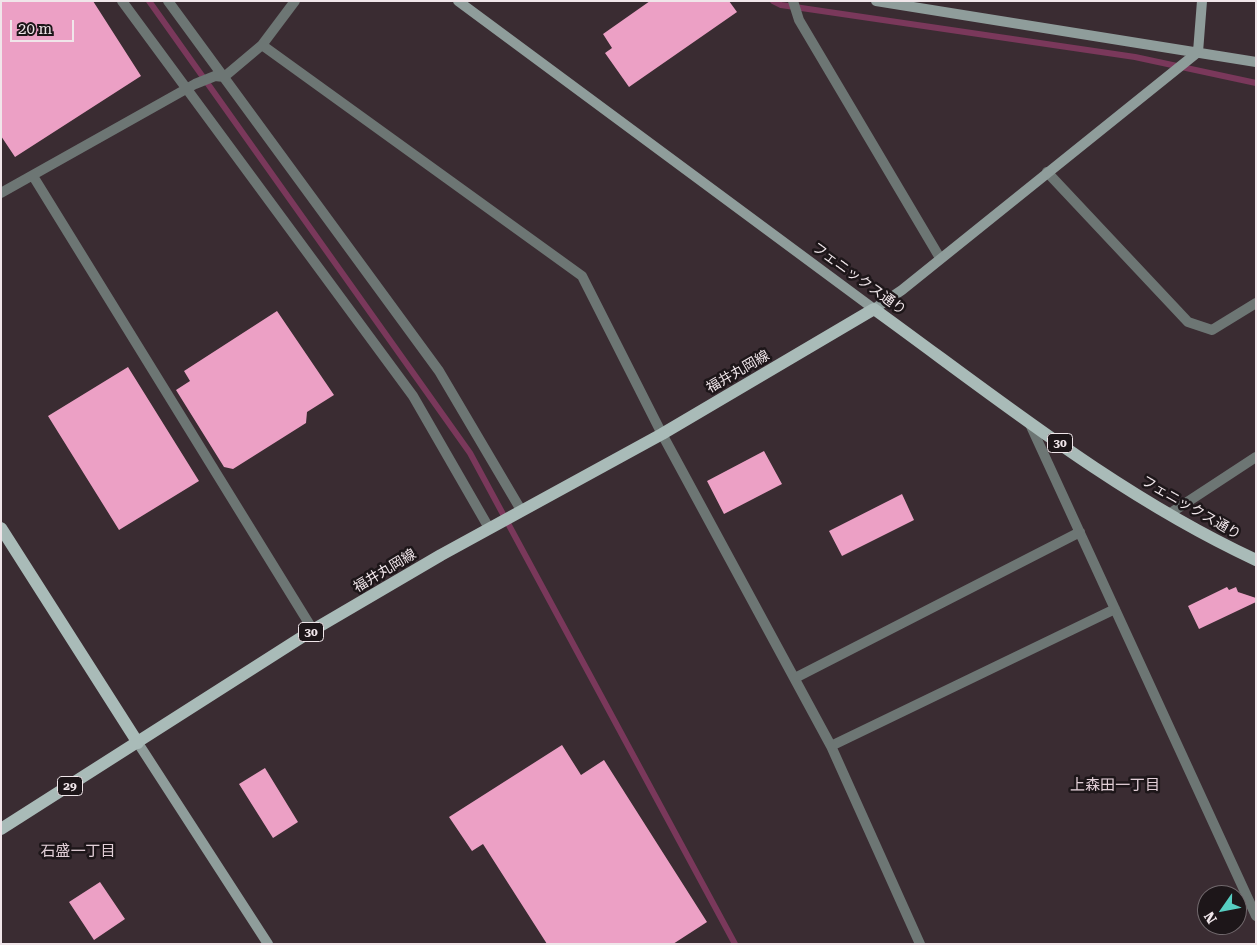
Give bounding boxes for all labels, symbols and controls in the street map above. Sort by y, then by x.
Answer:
scale bar [12,10,76,42]
text: 20 m [18,20,52,38]
street label: フェニックス通り [809,239,909,319]
street label: 福井丸岡線 [703,347,773,397]
road number: 30 [1048,433,1072,452]
street label: フェニックス通り [1138,473,1244,543]
street label: 福井丸岡線 [351,546,419,596]
road number: 30 [298,622,324,642]
road number: 29 [58,776,82,796]
district label: 上森田一丁目 [1070,777,1160,795]
district label: 石盛一丁目 [41,843,115,861]
north arrow [1197,885,1247,935]
text: N [1201,909,1220,927]

